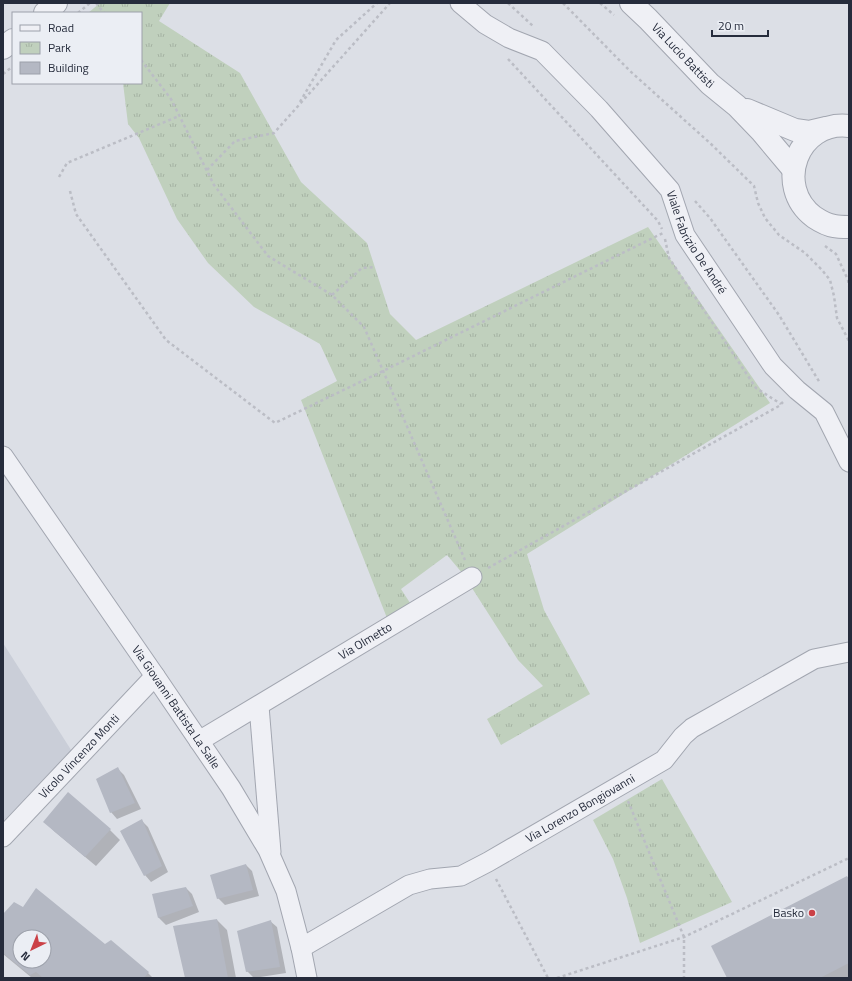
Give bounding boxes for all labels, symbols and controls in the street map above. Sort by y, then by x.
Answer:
legend [12,12,142,84]
scale bar [712,12,768,38]
text: 20 m [718,16,744,35]
text: Road [48,18,74,37]
street label: Via Lucio Battisti [647,18,719,93]
text: Park [48,38,71,57]
text: Building [48,58,89,77]
street label: Viale Fabrizio De André [662,188,732,298]
street label: Via Olmetto [335,617,396,664]
street label: Via Giovanni Battista La Salle [127,641,225,773]
street label: Vicolo Vincenzo Monti [34,709,124,803]
street label: Via Lorenzo Bongiovanni [522,769,638,847]
place label: Basko [773,903,804,922]
marker: Basko [807,908,817,918]
north arrow [12,929,52,969]
text: N [17,948,33,965]

